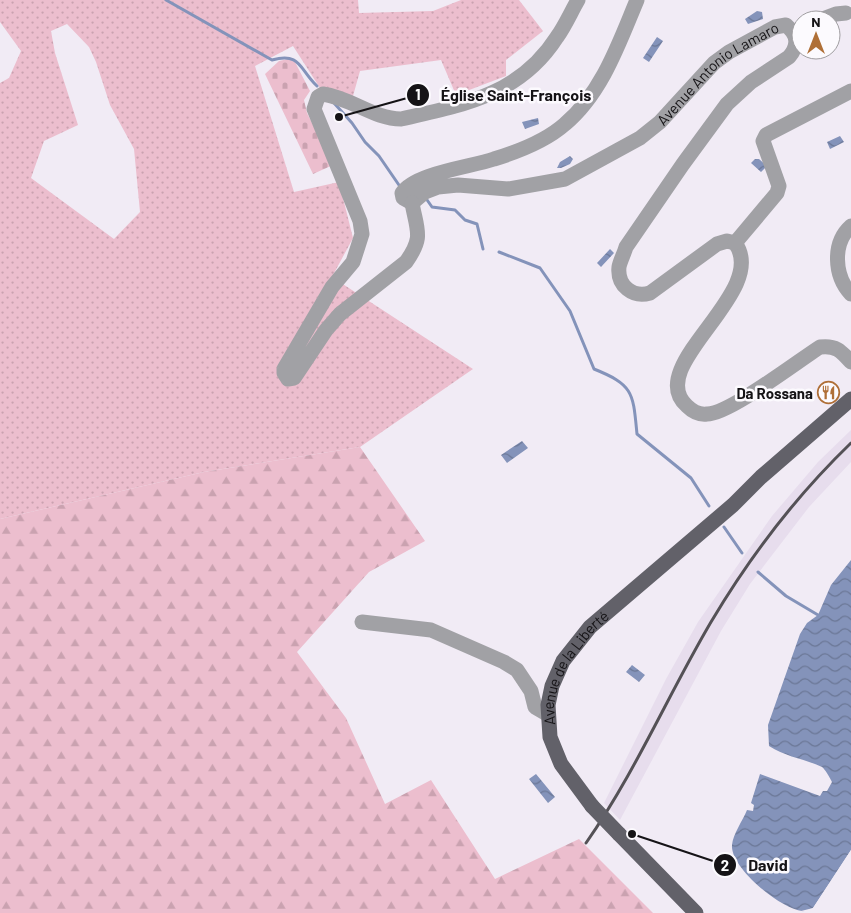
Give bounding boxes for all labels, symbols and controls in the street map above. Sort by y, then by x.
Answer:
north arrow [791,10,841,60]
text: N [811,13,821,30]
street label: Avenue Antonio Lamaro [653,18,782,129]
callout: Église Saint-François [405,80,601,111]
text: 1 [415,85,421,103]
text: Église Saint-François [441,85,591,104]
restaurant icon: Da Rossana [817,381,841,405]
place label: Da Rossana [736,384,813,402]
street label: Avenue de la Liberté [539,606,612,726]
callout: David [713,850,798,881]
text: David [748,855,788,874]
text: 2 [721,856,729,874]

